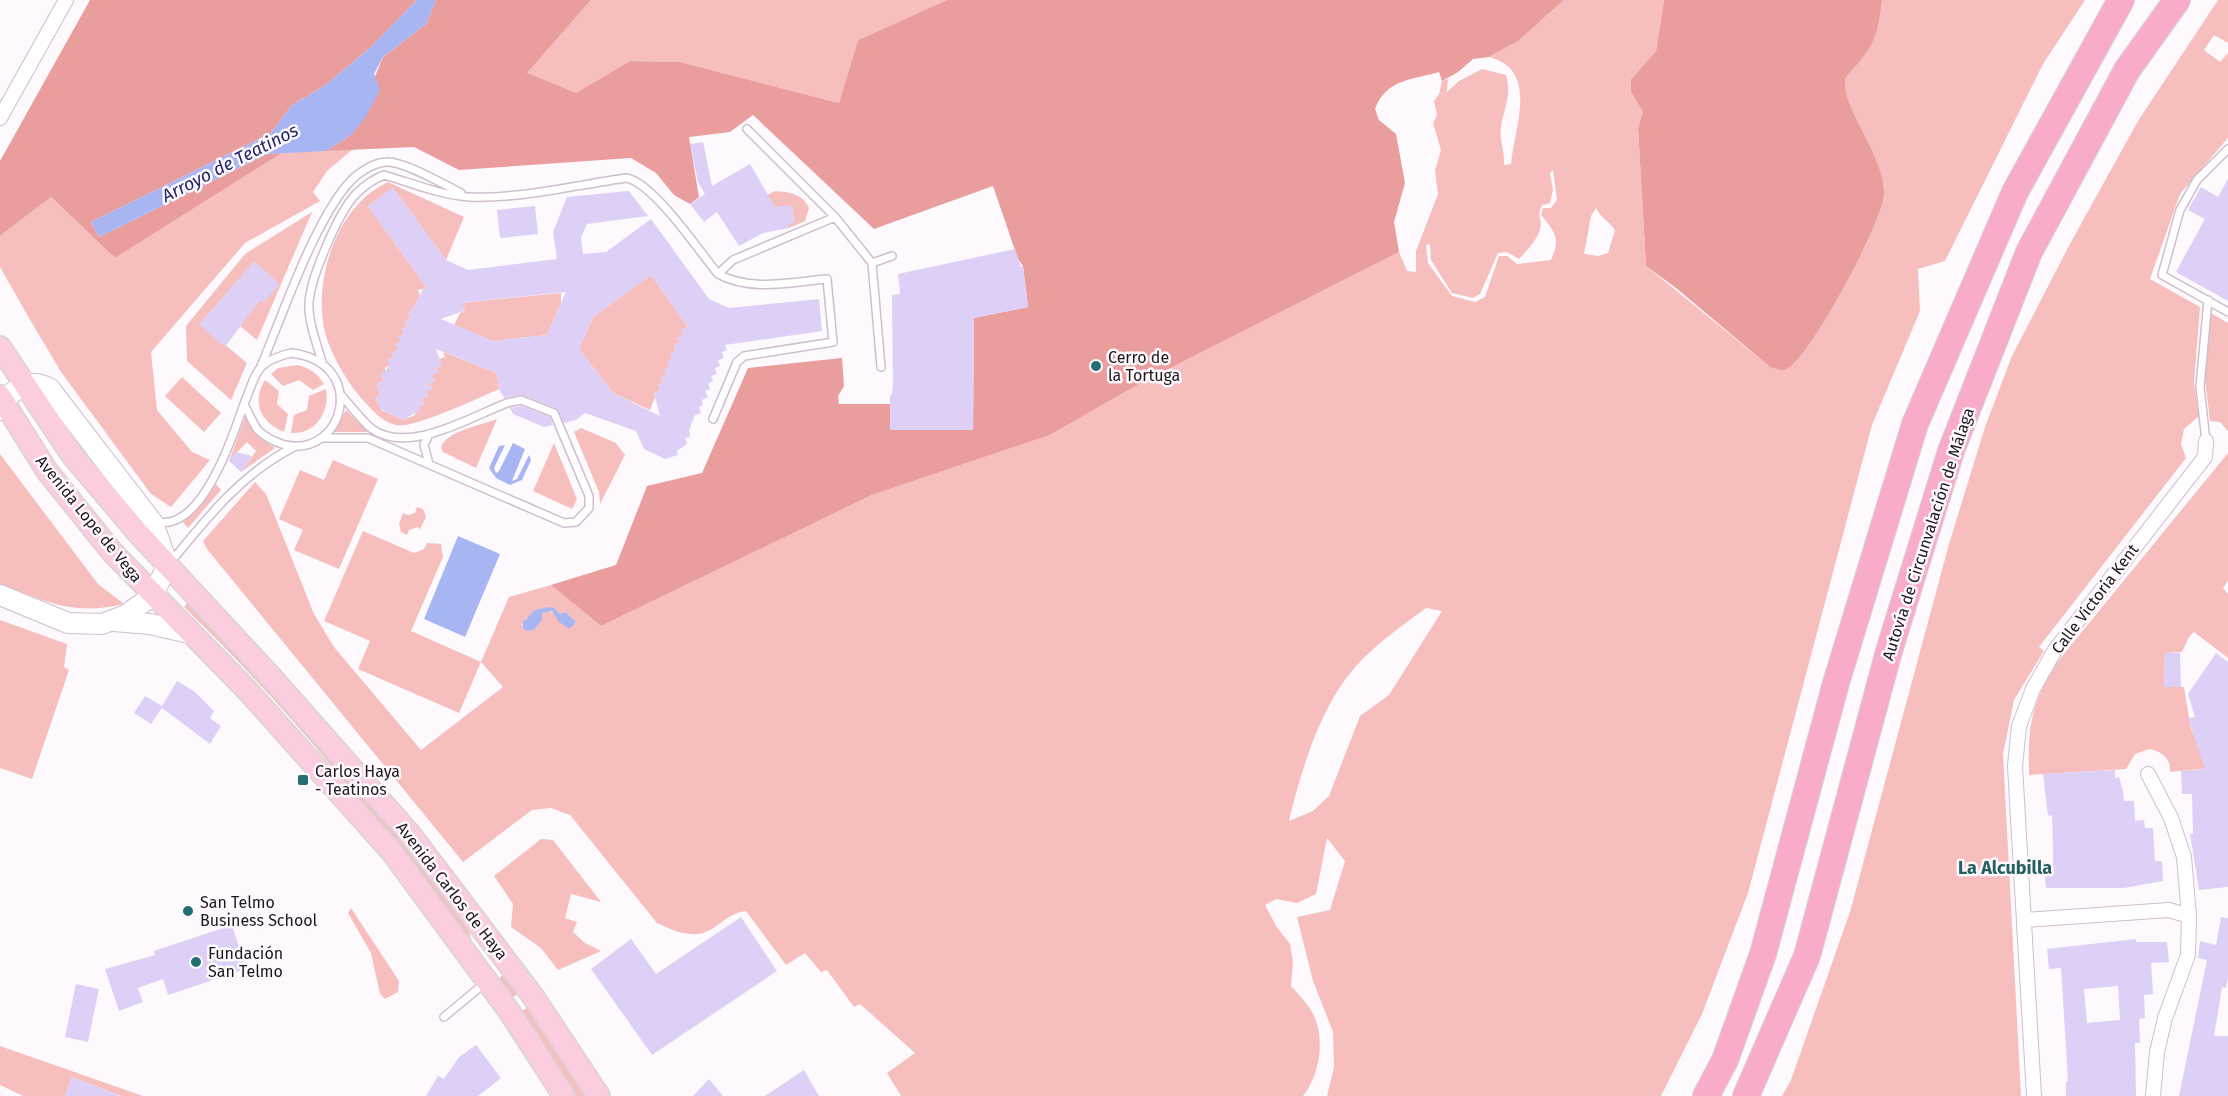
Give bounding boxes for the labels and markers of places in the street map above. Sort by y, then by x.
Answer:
place label: Cerro de la Tortuga [1108,348,1180,385]
marker: Cerro de la Tortuga [1089,359,1103,373]
place label: Carlos Haya - Teatinos [315,762,400,799]
marker: Carlos Haya - Teatinos [296,773,310,787]
place label: San Telmo Business School [200,893,318,930]
marker: San Telmo Business School [181,904,195,918]
place label: Fundación San Telmo [208,944,283,981]
marker: Fundación San Telmo [189,955,203,969]

